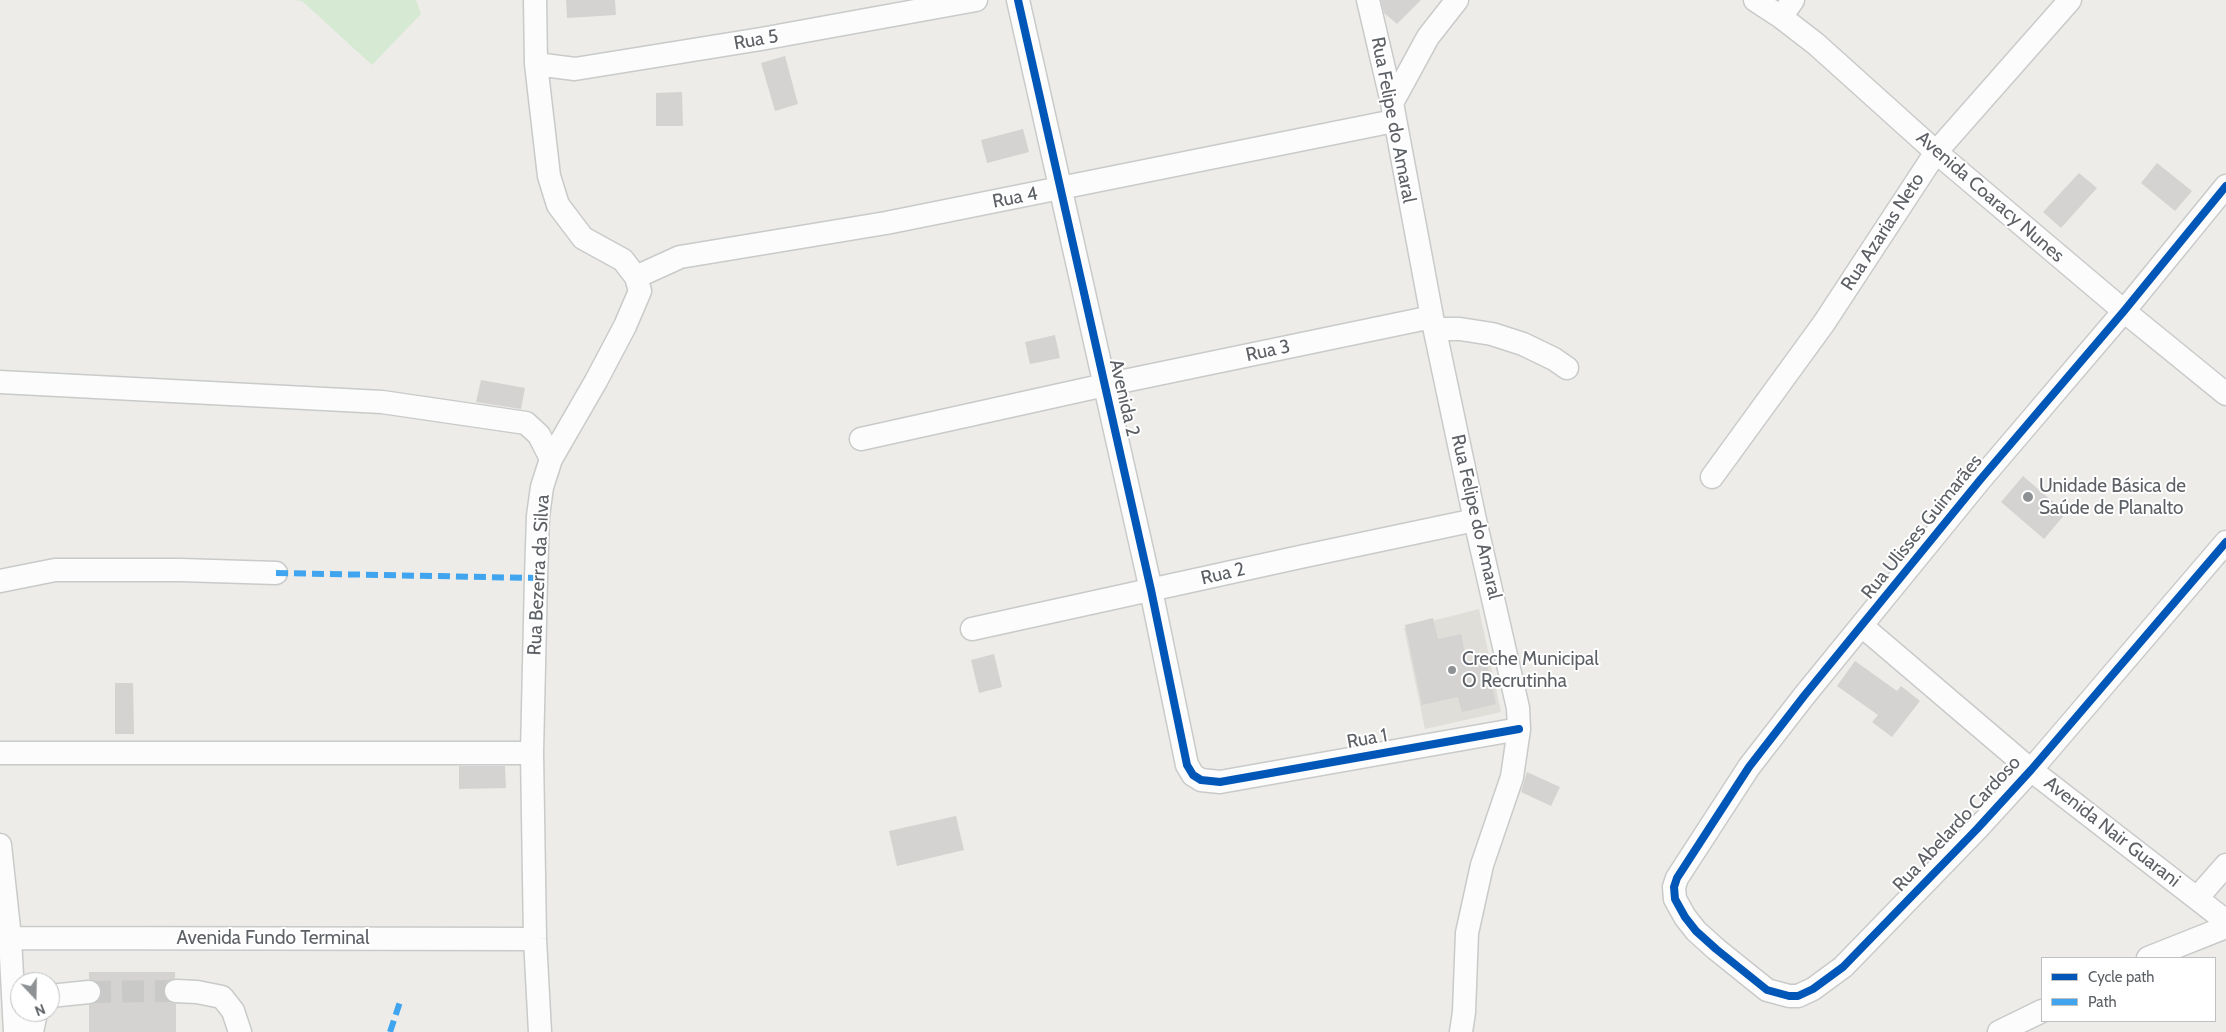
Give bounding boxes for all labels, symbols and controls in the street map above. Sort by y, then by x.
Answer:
street label: Rua 5 [732,25,780,55]
street label: Rua Felipe do Amaral [1366,35,1420,205]
street label: Avenida Coaracy Nunes [1911,127,2069,267]
street label: Rua Azarias Neto [1837,169,1929,295]
street label: Rua 4 [990,182,1040,214]
street label: Rua 3 [1244,335,1292,367]
street label: Avenida 2 [1104,357,1144,439]
street label: Rua Felipe do Amaral [1446,432,1506,602]
street label: Rua Ulisses Guimarães [1857,450,1987,604]
place label: Unidade Básica de Saúde de Planalto [2039,475,2186,519]
marker: Unidade Básica de Saúde de Planalto [2021,490,2035,504]
street label: Rua Bezerra da Silva [523,494,555,656]
street label: Rua 2 [1199,558,1247,590]
place label: Creche Municipal O Recrutinha [1462,648,1599,692]
marker: Creche Municipal O Recrutinha [1446,664,1458,676]
street label: Rua 1 [1345,724,1389,754]
street label: Rua Abelardo Cardoso [1888,751,2026,897]
street label: Avenida Nair Guarani [2039,772,2185,892]
street label: Avenida Fundo Terminal [177,927,369,949]
legend [2041,957,2216,1022]
text: Cycle path [2088,968,2154,986]
north arrow [10,972,60,1022]
text: Path [2088,993,2117,1011]
text: N [32,1000,48,1020]

